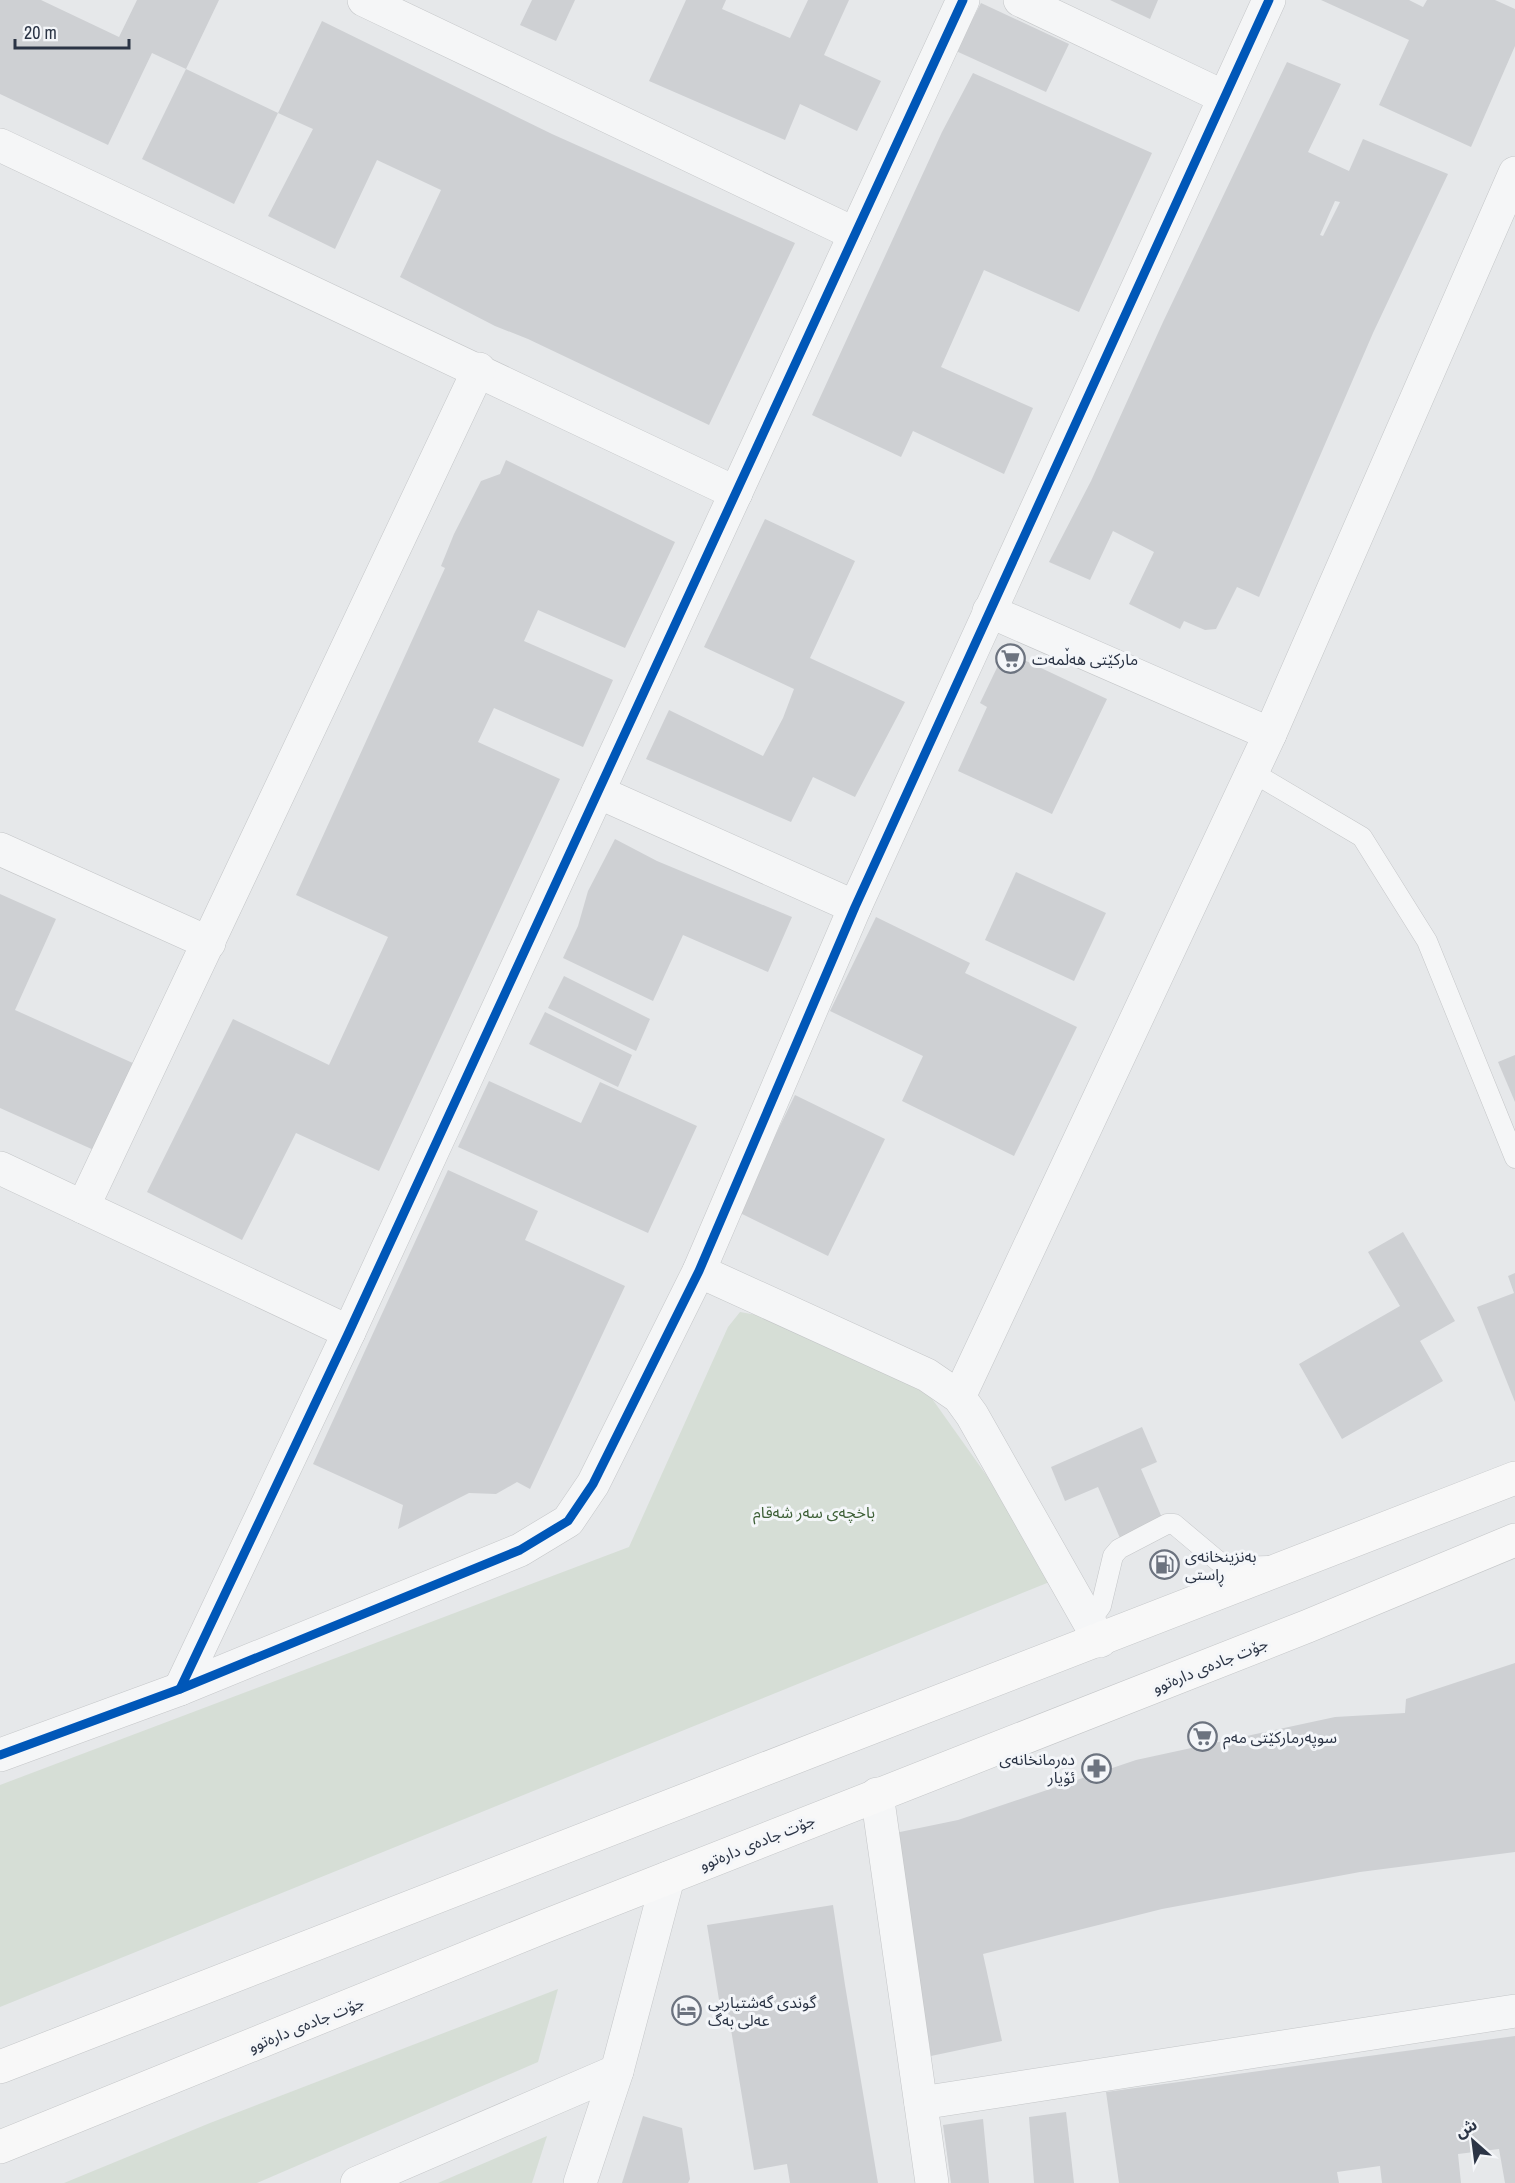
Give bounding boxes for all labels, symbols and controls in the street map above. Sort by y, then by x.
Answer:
scale bar [15,12,129,50]
text: 20 m [24,20,57,45]
supermarket icon: مارکێتی هەڵمەت [995,643,1027,675]
place label: مارکێتی هەڵمەت [1032,647,1138,670]
park label: باخچەی سەر شەقام [753,1501,875,1525]
place label: بەنزینخانەی ڕاستی [1185,1545,1257,1588]
fuel station icon: بەنزینخانەی ڕاستی [1148,1549,1180,1581]
street label: جۆت جادەی دارەتوو [1149,1632,1271,1698]
supermarket icon: سوپەرمارکێتی مەم [1186,1721,1218,1753]
place label: سوپەرمارکێتی مەم [1223,1726,1337,1750]
place label: دەرمانخانەی ئۆیار [999,1748,1075,1788]
pharmacy icon: دەرمانخانەی ئۆیار [1080,1752,1112,1784]
street label: جۆت جادەی دارەتوو [696,1809,818,1875]
street label: جۆت جادەی دارەتوو [245,1991,367,2057]
place label: گوندی گەشتیاریی عەلی بەگ [708,1991,817,2031]
hotel icon: گوندی گەشتیاریی عەلی بەگ [671,1995,703,2027]
north arrow [1443,2111,1503,2171]
text: ش [1451,2113,1481,2143]

